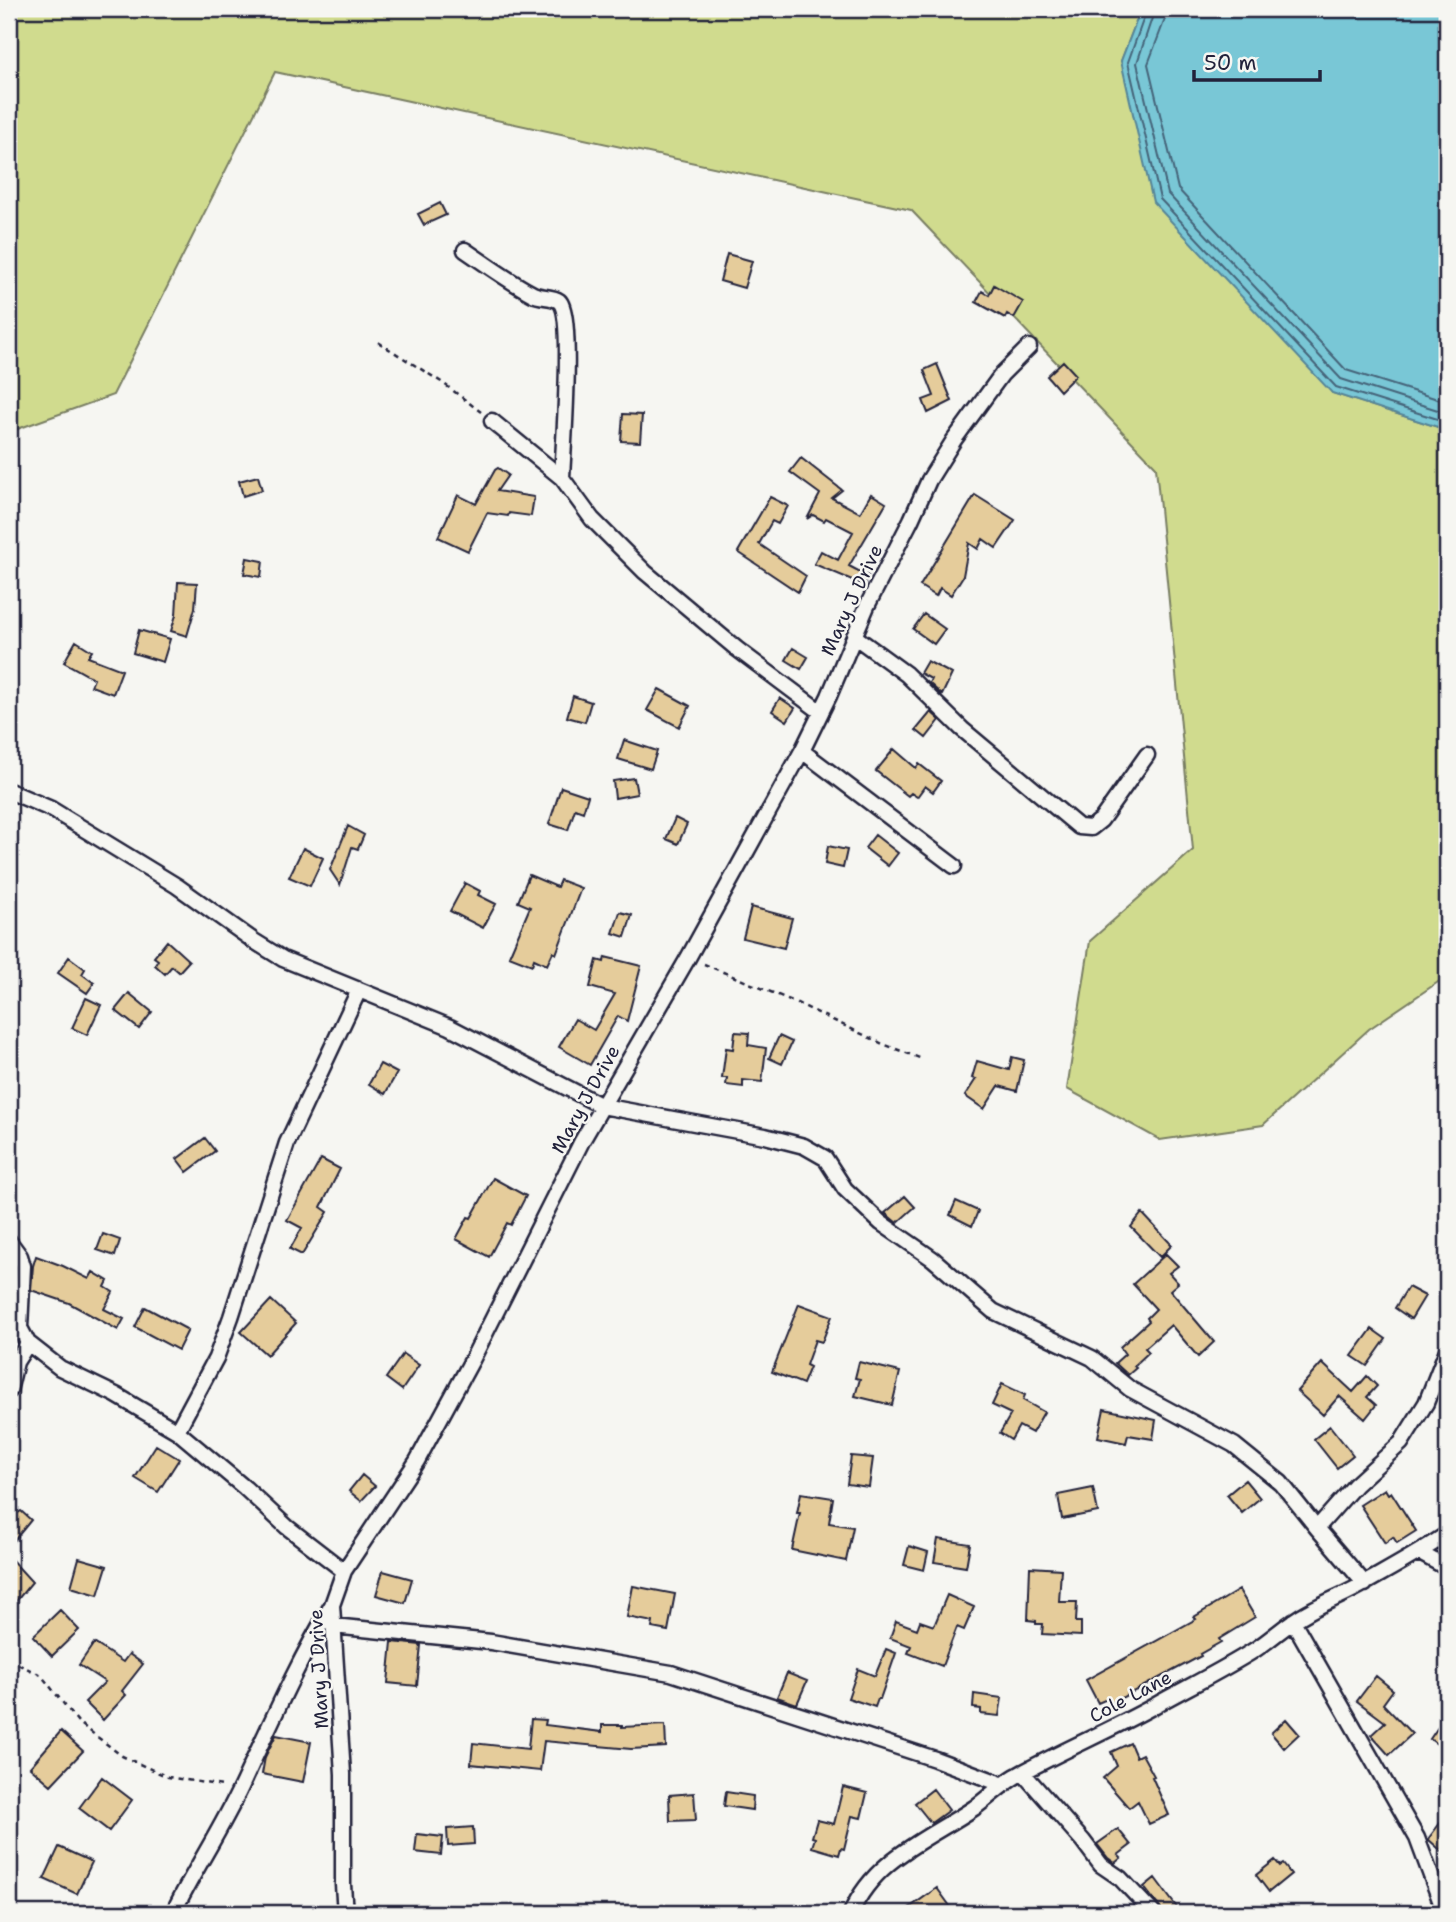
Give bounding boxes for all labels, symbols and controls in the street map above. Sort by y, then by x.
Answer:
scale bar [1194,38,1320,82]
text: 50 m [1204,49,1257,77]
street label: Mary J Drive [815,541,888,660]
street label: Mary J Drive [545,1041,625,1158]
street label: Mary J Drive [303,1608,334,1730]
street label: Cole Lane [1085,1664,1176,1729]

